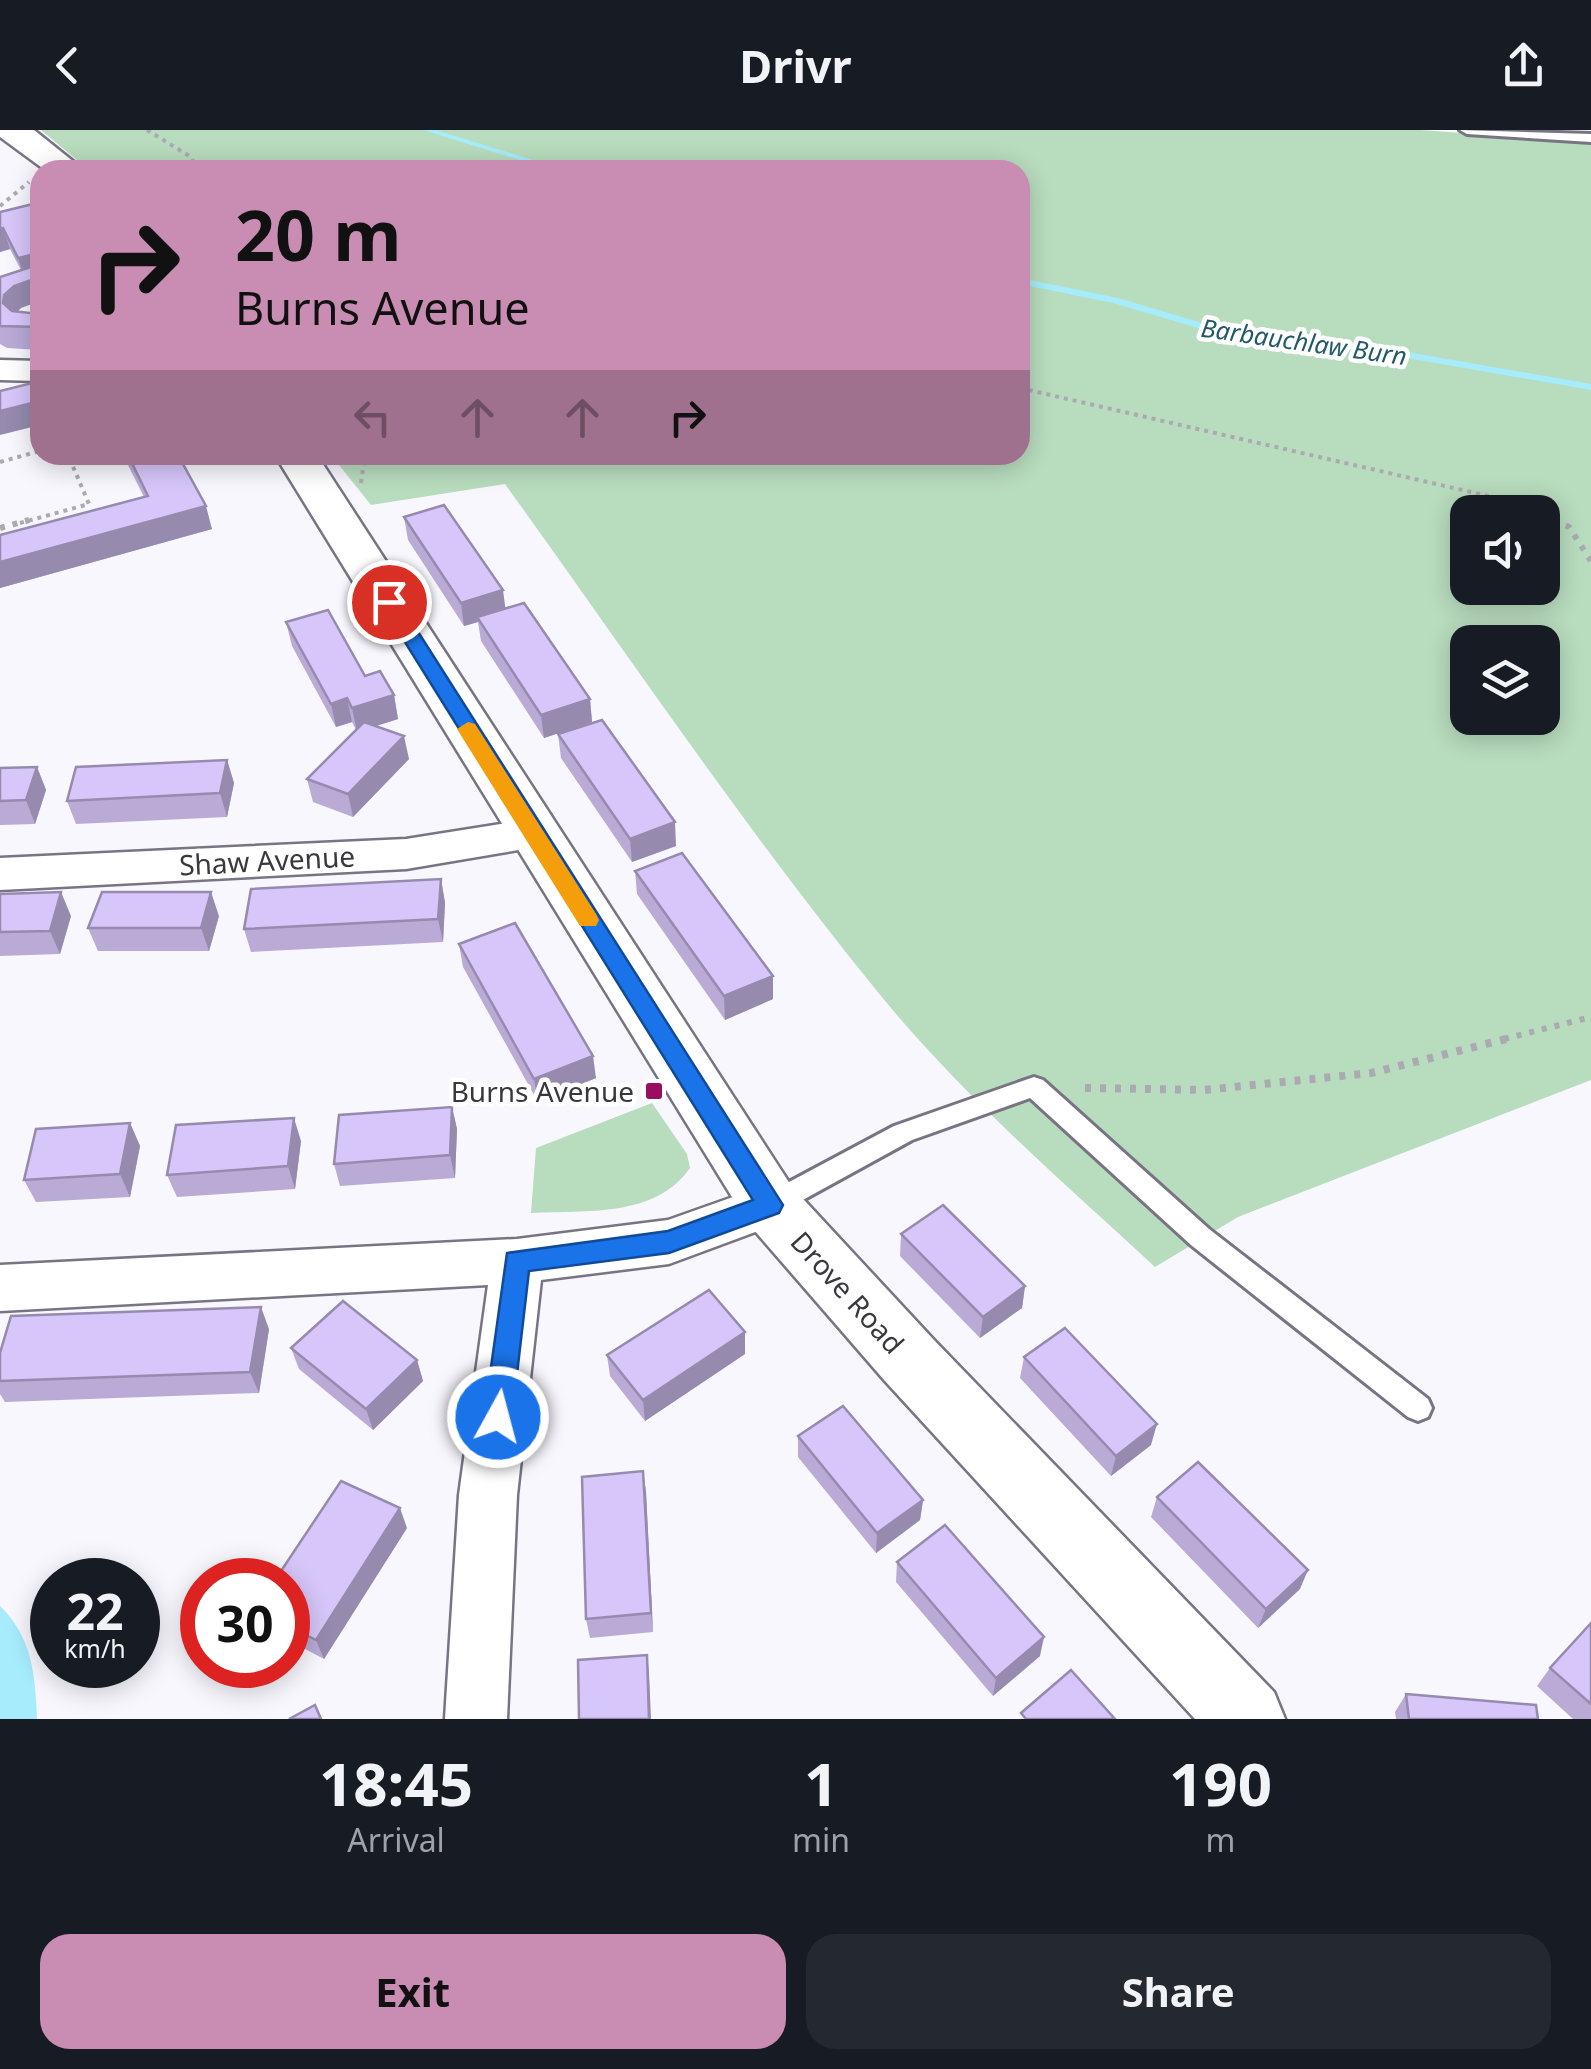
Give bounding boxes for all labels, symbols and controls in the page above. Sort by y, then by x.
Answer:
text: Drivr [739,35,852,96]
icon: back [40,38,95,93]
icon: share [1496,38,1551,93]
text: 20 m [235,186,402,282]
icon: right [70,200,200,330]
text: Burns Avenue [235,277,530,338]
water label: Barbauchlaw Burn [1199,310,1409,372]
icon: left [345,390,400,445]
icon: ahead [450,390,505,445]
icon: ahead [555,390,610,445]
icon: right [660,390,715,445]
map controls [1450,495,1560,735]
button: sound [1450,495,1560,605]
pin [347,560,432,645]
icon: arrive [362,575,417,630]
button: layers [1450,625,1560,735]
street label: Shaw Avenue [178,836,356,884]
place label: Burns Avenue [451,1072,634,1110]
marker: Burns Avenue [643,1080,665,1102]
street label: Drove Road [783,1223,913,1361]
position arrow [446,1365,550,1469]
speed limit sign: 30 [180,1558,310,1688]
text: 22 [66,1577,124,1645]
text: km/h [64,1631,126,1665]
text: 18:45 [319,1742,473,1824]
text: 1 [804,1742,838,1824]
text: 190 [1169,1742,1272,1824]
text: Arrival [347,1818,445,1861]
text: min [792,1818,850,1861]
text: m [1206,1818,1235,1861]
button: Exit [40,1934,786,2049]
button: Share [806,1934,1551,2049]

